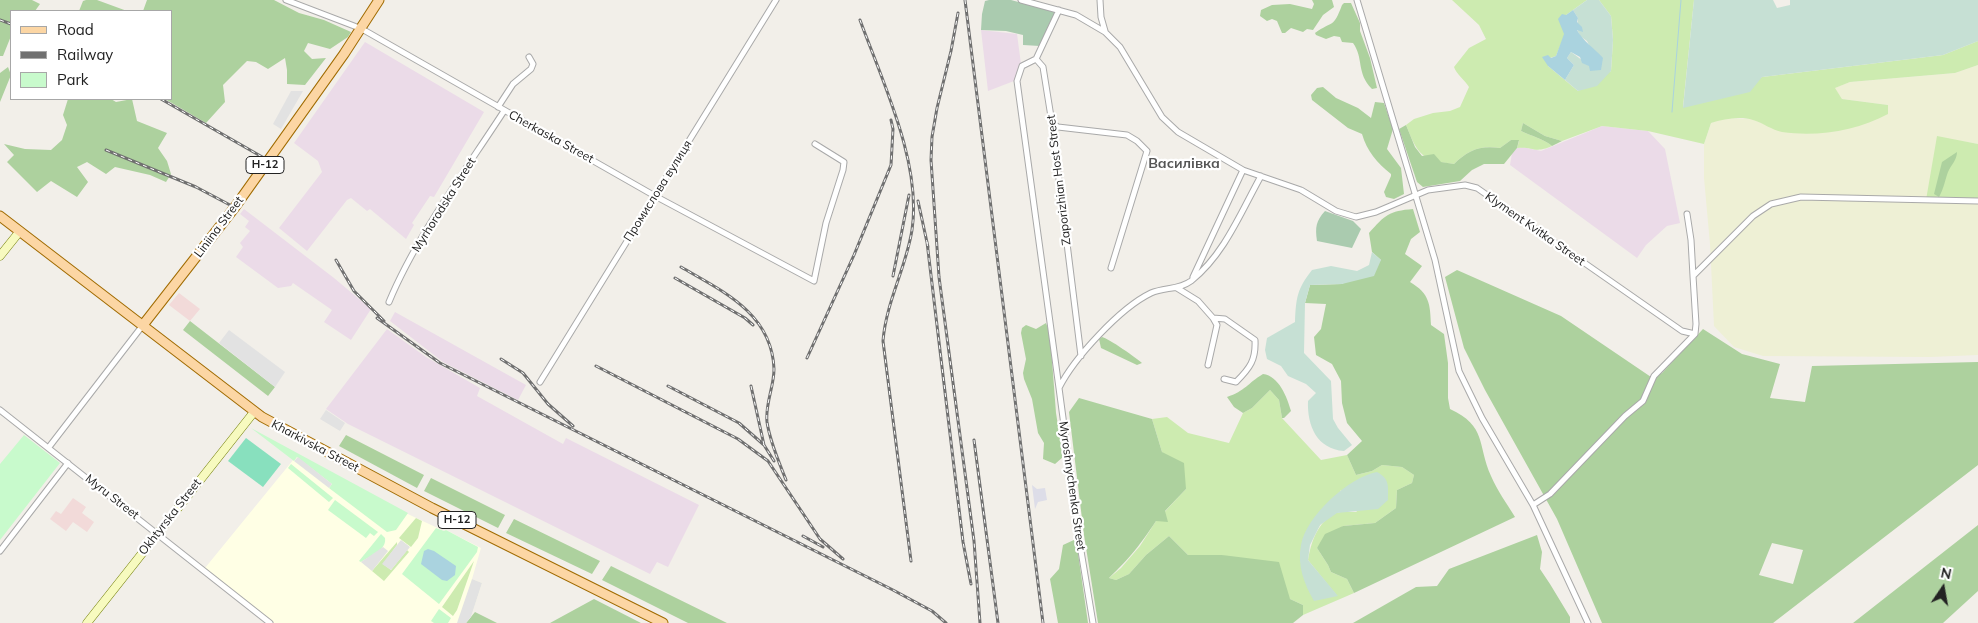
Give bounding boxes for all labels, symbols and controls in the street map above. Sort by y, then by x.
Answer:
legend [10,10,172,100]
text: Road [57,20,94,39]
text: Railway [57,45,113,64]
text: Park [57,70,89,89]
street label: Cherkaska Street [506,108,596,166]
street label: Zaporizhian Host Street [1044,114,1074,246]
street label: Промислова вулиця [621,138,695,244]
street label: Myrhorodska Street [409,155,479,255]
road number: Н-12 [246,156,284,174]
district label: Василівка [1148,156,1220,172]
street label: Klyment Kvitka Street [1482,189,1588,269]
street label: Liniina Street [191,194,247,260]
street label: Kharkivska Street [269,417,361,475]
street label: Myroshnychenka Street [1056,421,1088,551]
street label: Myru Street [82,472,142,522]
street label: Okhtyrska Street [136,476,204,558]
road number: Н-12 [438,512,476,528]
north arrow [1918,563,1968,613]
text: N [1939,563,1953,583]

